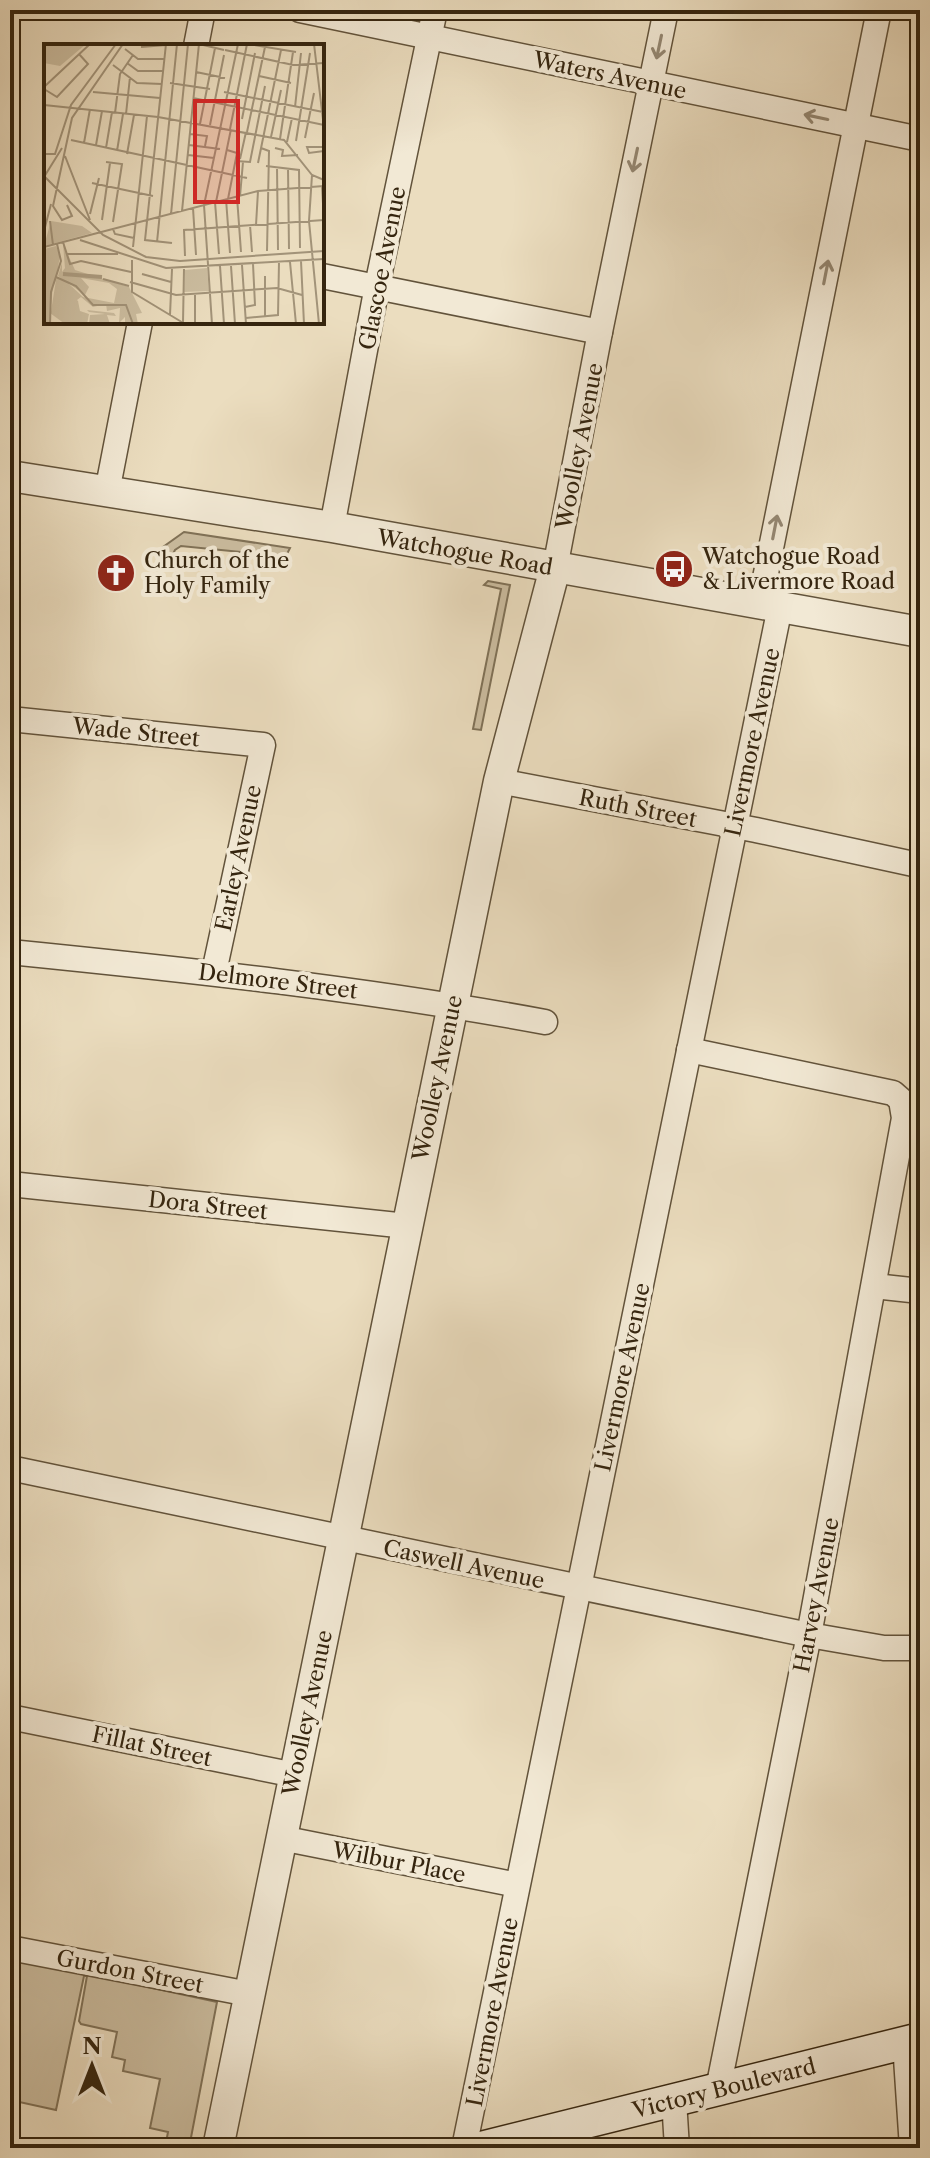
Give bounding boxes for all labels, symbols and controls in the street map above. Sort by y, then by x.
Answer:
one-way arrow [651,33,666,59]
inset map [44,44,324,324]
street label: Waters Avenue [530,46,689,105]
one-way arrow [804,109,829,124]
one-way arrow [627,147,642,172]
street label: Glascoe Avenue [353,184,412,352]
one-way arrow [819,260,834,285]
street label: Woolley Avenue [550,361,609,533]
one-way arrow [769,515,784,540]
street label: Watchogue Road [374,524,555,581]
place label: Watchogue Road & Livermore Road [701,543,895,595]
place label: Church of the Holy Family [144,547,289,599]
bus stop icon: Watchogue Road & Livermore Road [653,548,695,590]
church icon: Church of the Holy Family [95,552,137,594]
street label: Livermore Avenue [719,645,786,839]
street label: Wade Street [70,712,201,753]
street label: Earley Avenue [210,782,267,934]
street label: Ruth Street [577,784,699,833]
street label: Delmore Street [197,958,359,1005]
street label: Woolley Avenue [407,993,468,1164]
street label: Dora Street [147,1186,269,1225]
street label: Livermore Avenue [589,1280,656,1474]
street label: Harvey Avenue [788,1515,845,1675]
street label: Caswell Avenue [381,1534,547,1595]
street label: Woolley Avenue [277,1628,338,1799]
street label: Fillat Street [90,1721,214,1772]
street label: Wilbur Place [329,1836,468,1889]
street label: Livermore Avenue [461,1915,524,2109]
street label: Gurdon Street [54,1944,206,1999]
north arrow [52,2026,132,2106]
text: N [82,2033,102,2060]
street label: Victory Boulevard [629,2053,819,2125]

